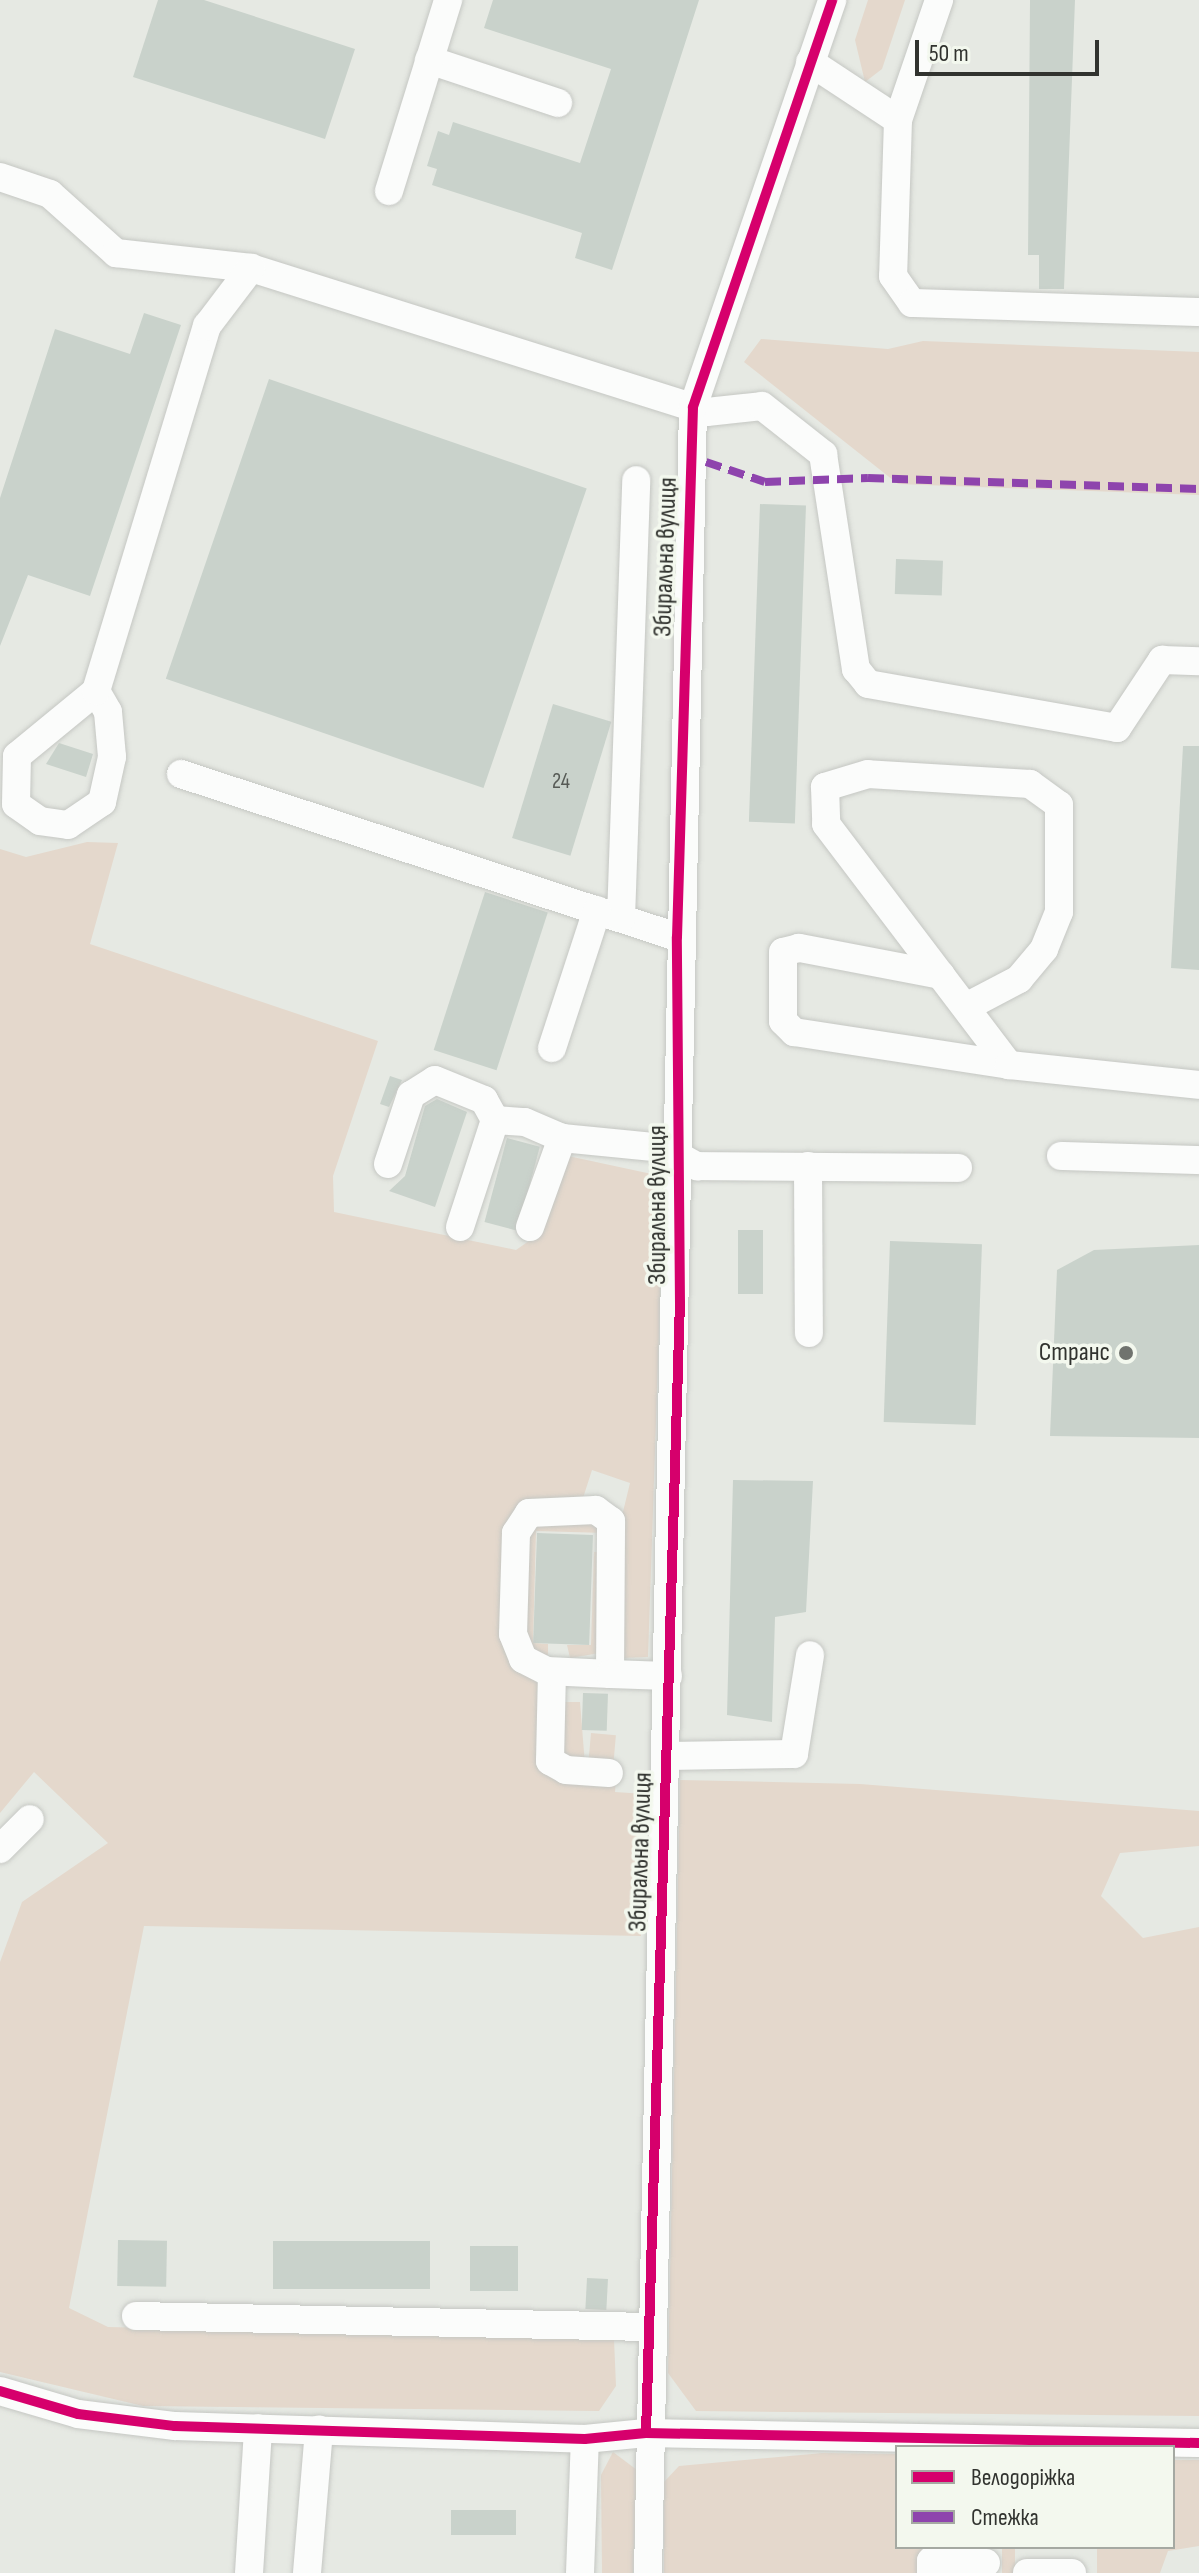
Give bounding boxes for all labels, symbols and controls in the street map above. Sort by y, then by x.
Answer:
scale bar [919,24,1103,74]
text: 50 m [929,39,969,68]
street label: Збиральна вулиця [648,477,684,637]
house number: 24 [552,769,570,795]
street label: Збиральна вулиця [642,1125,674,1285]
place label: Странс [1039,1337,1110,1369]
marker: Странс [1117,1344,1135,1362]
street label: Збиральна вулиця [623,1772,659,1932]
legend [895,2445,1175,2549]
text: Велодоріжка [971,2463,1075,2492]
text: Стежка [971,2503,1039,2532]

